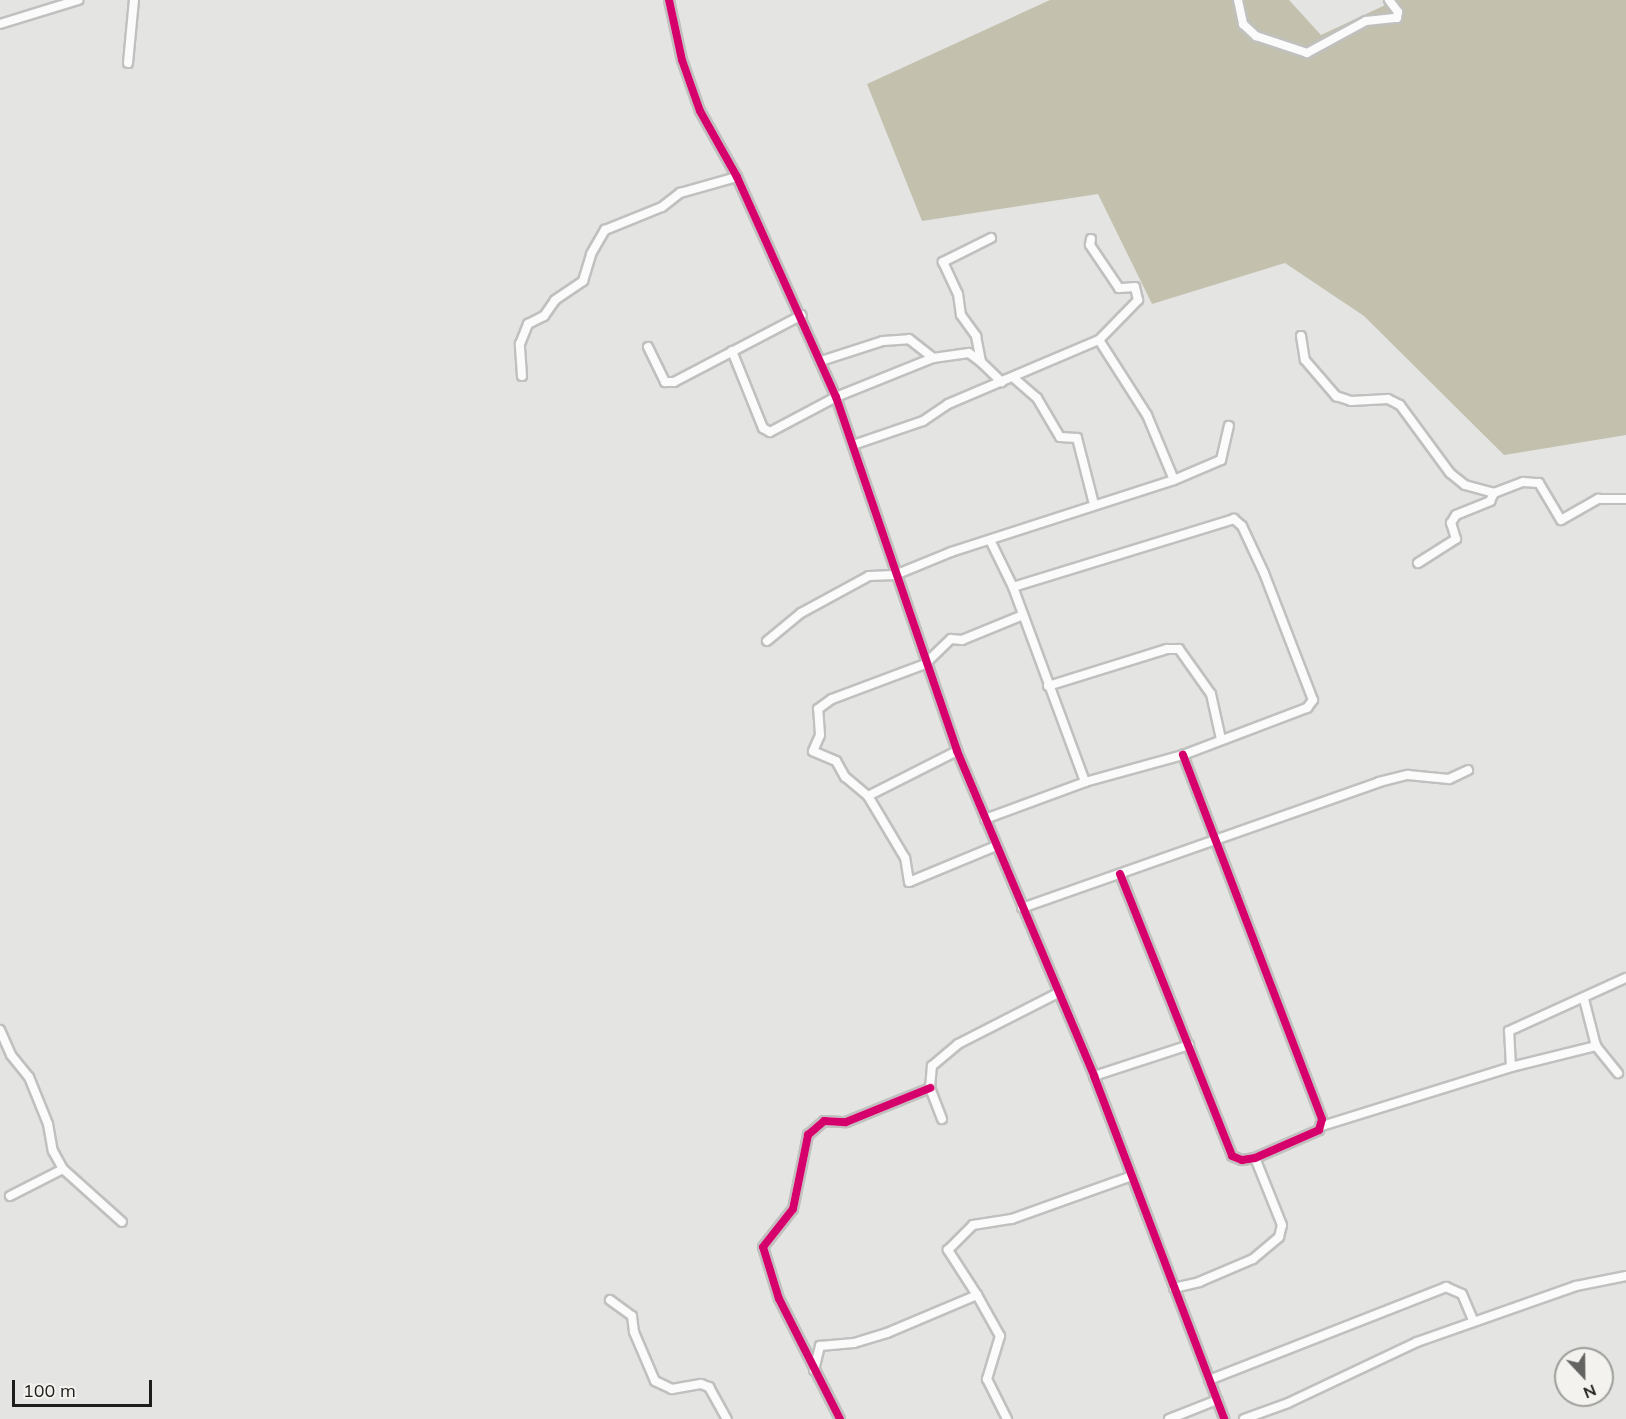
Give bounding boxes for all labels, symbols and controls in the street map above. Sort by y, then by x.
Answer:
north arrow [1554,1347,1614,1407]
scale bar [15,1368,154,1406]
text: 100 m [23,1379,76,1402]
text: N [1581,1380,1599,1403]

